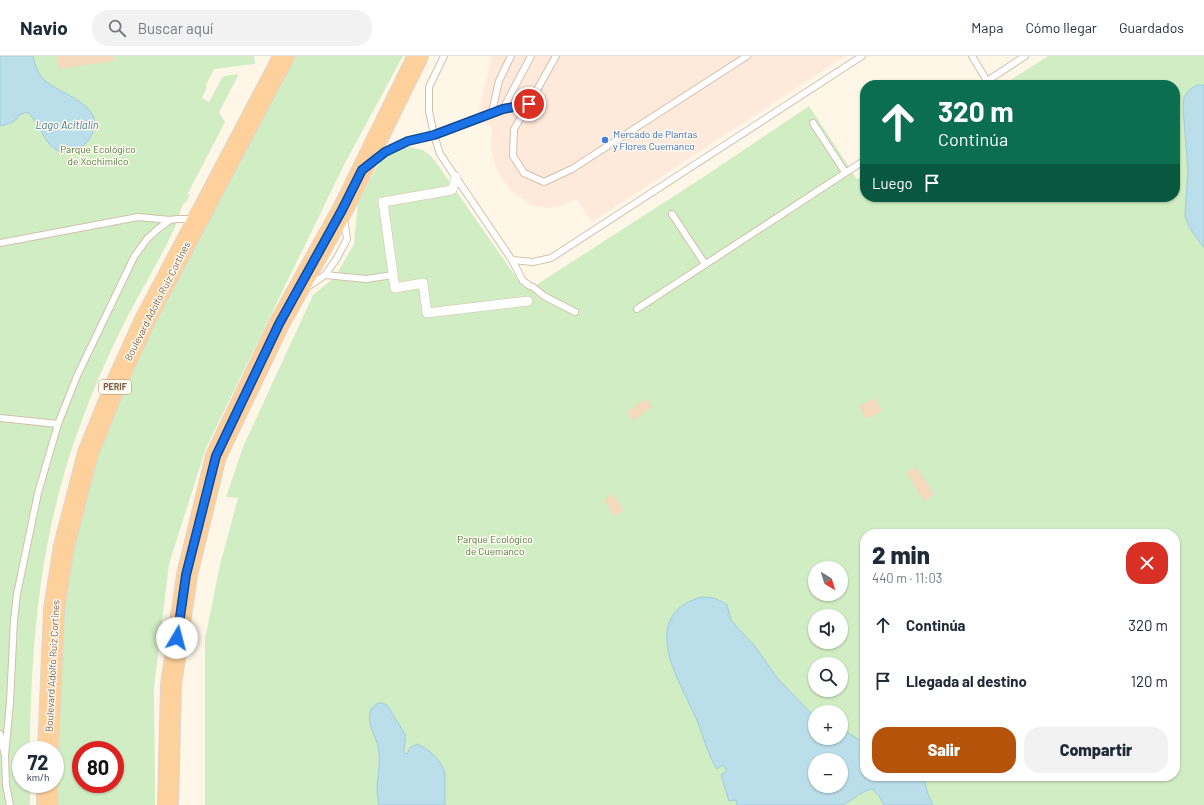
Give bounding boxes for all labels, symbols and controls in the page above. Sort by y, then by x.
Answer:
search box [92,10,372,46]
text: Navio [20,16,68,39]
icon: search [106,17,128,39]
text: Buscar aquí [138,19,213,37]
text: Mapa [971,19,1003,36]
text: Cómo llegar [1025,19,1097,36]
text: Guardados [1119,19,1184,36]
pin [512,87,546,121]
icon: arrive [518,93,540,115]
text: 320 m [938,94,1014,128]
icon: ahead [872,96,924,148]
water label: Lago Acitlalin [35,118,99,131]
place label: Mercado de Plantas y Flores Cuemanco [613,128,698,152]
text: Continúa [938,128,1008,150]
marker: Mercado de Plantas y Flores Cuemanco [600,135,610,145]
park label: Parque Ecológico de Xochimilco [60,143,136,167]
icon: arrive [921,172,943,194]
text: Luego [872,174,913,192]
street label: Boulevard Adolfo Ruiz Cortines [122,239,192,363]
road number: PERIF [99,380,131,394]
park label: Parque Ecológico de Cuemanco [457,533,533,557]
text: 2 min [872,540,930,569]
button: close [1126,542,1168,584]
north arrow [808,561,848,601]
map controls [808,561,848,793]
text: 440 m · 11:03 [872,570,943,586]
street label: Boulevard Adolfo Ruiz Cortines [43,599,61,732]
button: sound [808,609,848,649]
icon: ahead [872,614,894,636]
text: Continúa [906,616,966,634]
text: 320 m [1128,616,1168,634]
position arrow [156,617,198,659]
button: search [808,657,848,697]
icon: arrive [872,670,894,692]
text: Llegada al destino [906,672,1027,690]
text: 120 m [1131,672,1168,690]
button: + [808,705,848,745]
button: Salir [872,727,1016,773]
button: Compartir [1024,727,1168,773]
speed limit sign: 80 [72,741,124,793]
text: 72 [27,750,49,774]
button: − [808,753,848,793]
text: km/h [27,771,49,783]

